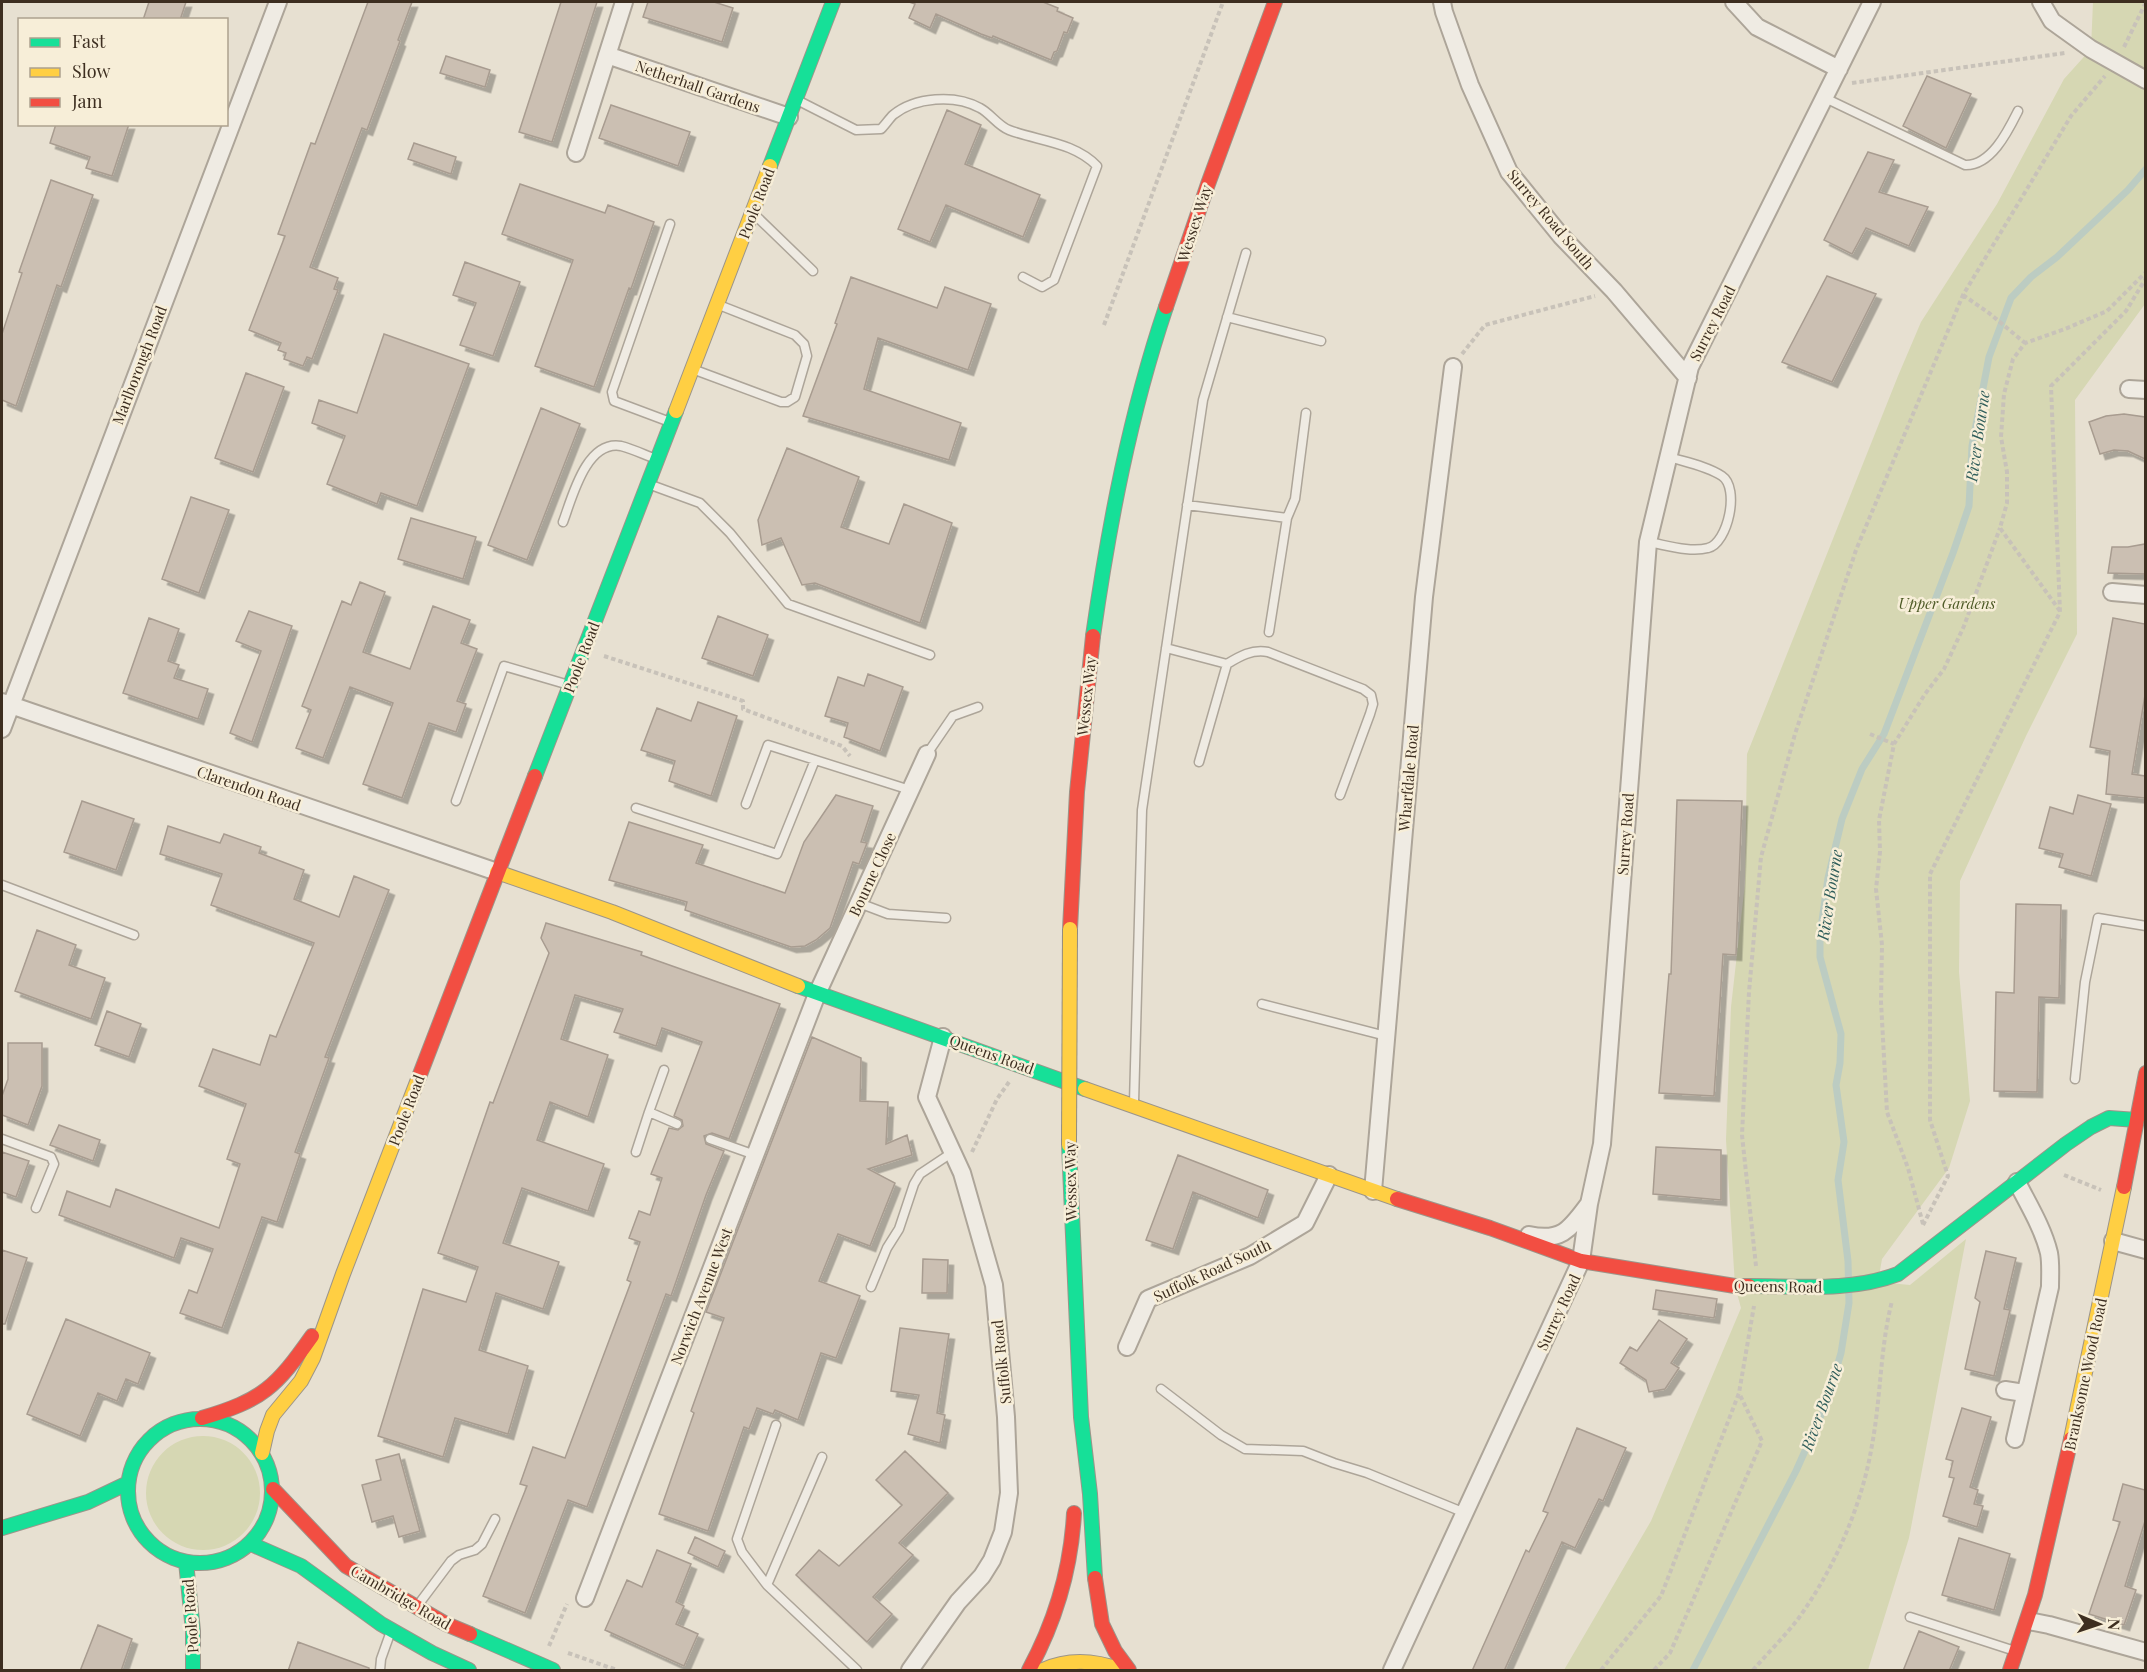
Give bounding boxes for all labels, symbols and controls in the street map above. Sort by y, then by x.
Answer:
legend [18,18,228,126]
text: Fast [72,29,106,53]
street label: Netherhall Gardens [633,55,763,117]
text: Slow [72,59,110,83]
text: Jam [71,89,102,113]
street label: Poole Road [733,164,779,241]
street label: Surrey Road South [1503,165,1599,274]
street label: Wessex Way [1172,182,1216,265]
street label: Surrey Road [1684,282,1740,364]
street label: Marlborough Road [107,302,171,427]
water label: River Bourne [1960,389,1994,484]
park label: Upper Gardens [1899,593,1996,613]
street label: Poole Road [558,618,604,695]
street label: Wessex Way [1072,655,1100,738]
street label: Wharfdale Road [1393,724,1423,833]
street label: Clarendon Road [194,761,304,815]
street label: Surrey Road [1612,792,1638,876]
street label: Bourne Close [844,829,900,919]
water label: River Bourne [1811,848,1847,943]
street label: Queens Road [947,1029,1037,1079]
street label: Poole Road [383,1071,429,1148]
street label: Wessex Way [1059,1141,1081,1222]
street label: Norwich Avenue West [666,1224,737,1367]
street label: Suffolk Road South [1150,1234,1274,1306]
street label: Surrey Road [1532,1270,1585,1354]
street label: Queens Road [1734,1275,1823,1297]
street label: Branksome Wood Road [2059,1296,2111,1452]
street label: Suffolk Road [987,1319,1015,1405]
water label: River Bourne [1795,1360,1847,1455]
street label: Cambridge Road [347,1560,455,1634]
street label: Poole Road [177,1578,203,1654]
north arrow [2069,1594,2129,1654]
text: N [2104,1618,2125,1631]

